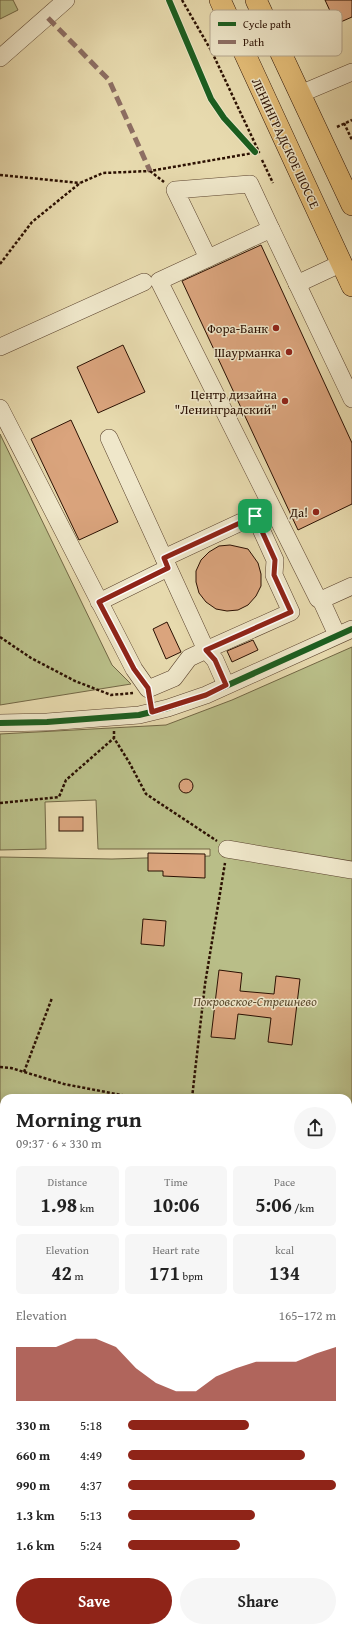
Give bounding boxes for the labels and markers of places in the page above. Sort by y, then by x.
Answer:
place label: Фора-Банк [207,319,268,338]
marker: Фора-Банк [271,323,281,333]
place label: Шаурманка [214,343,282,362]
marker: Шаурманка [284,347,294,357]
place label: Центр дизайна "Ленинградский" [175,385,278,419]
marker: Центр дизайна "Ленинградский" [280,396,290,406]
pin [238,499,272,533]
place label: Да! [289,503,308,522]
marker: Да! [311,507,321,517]

